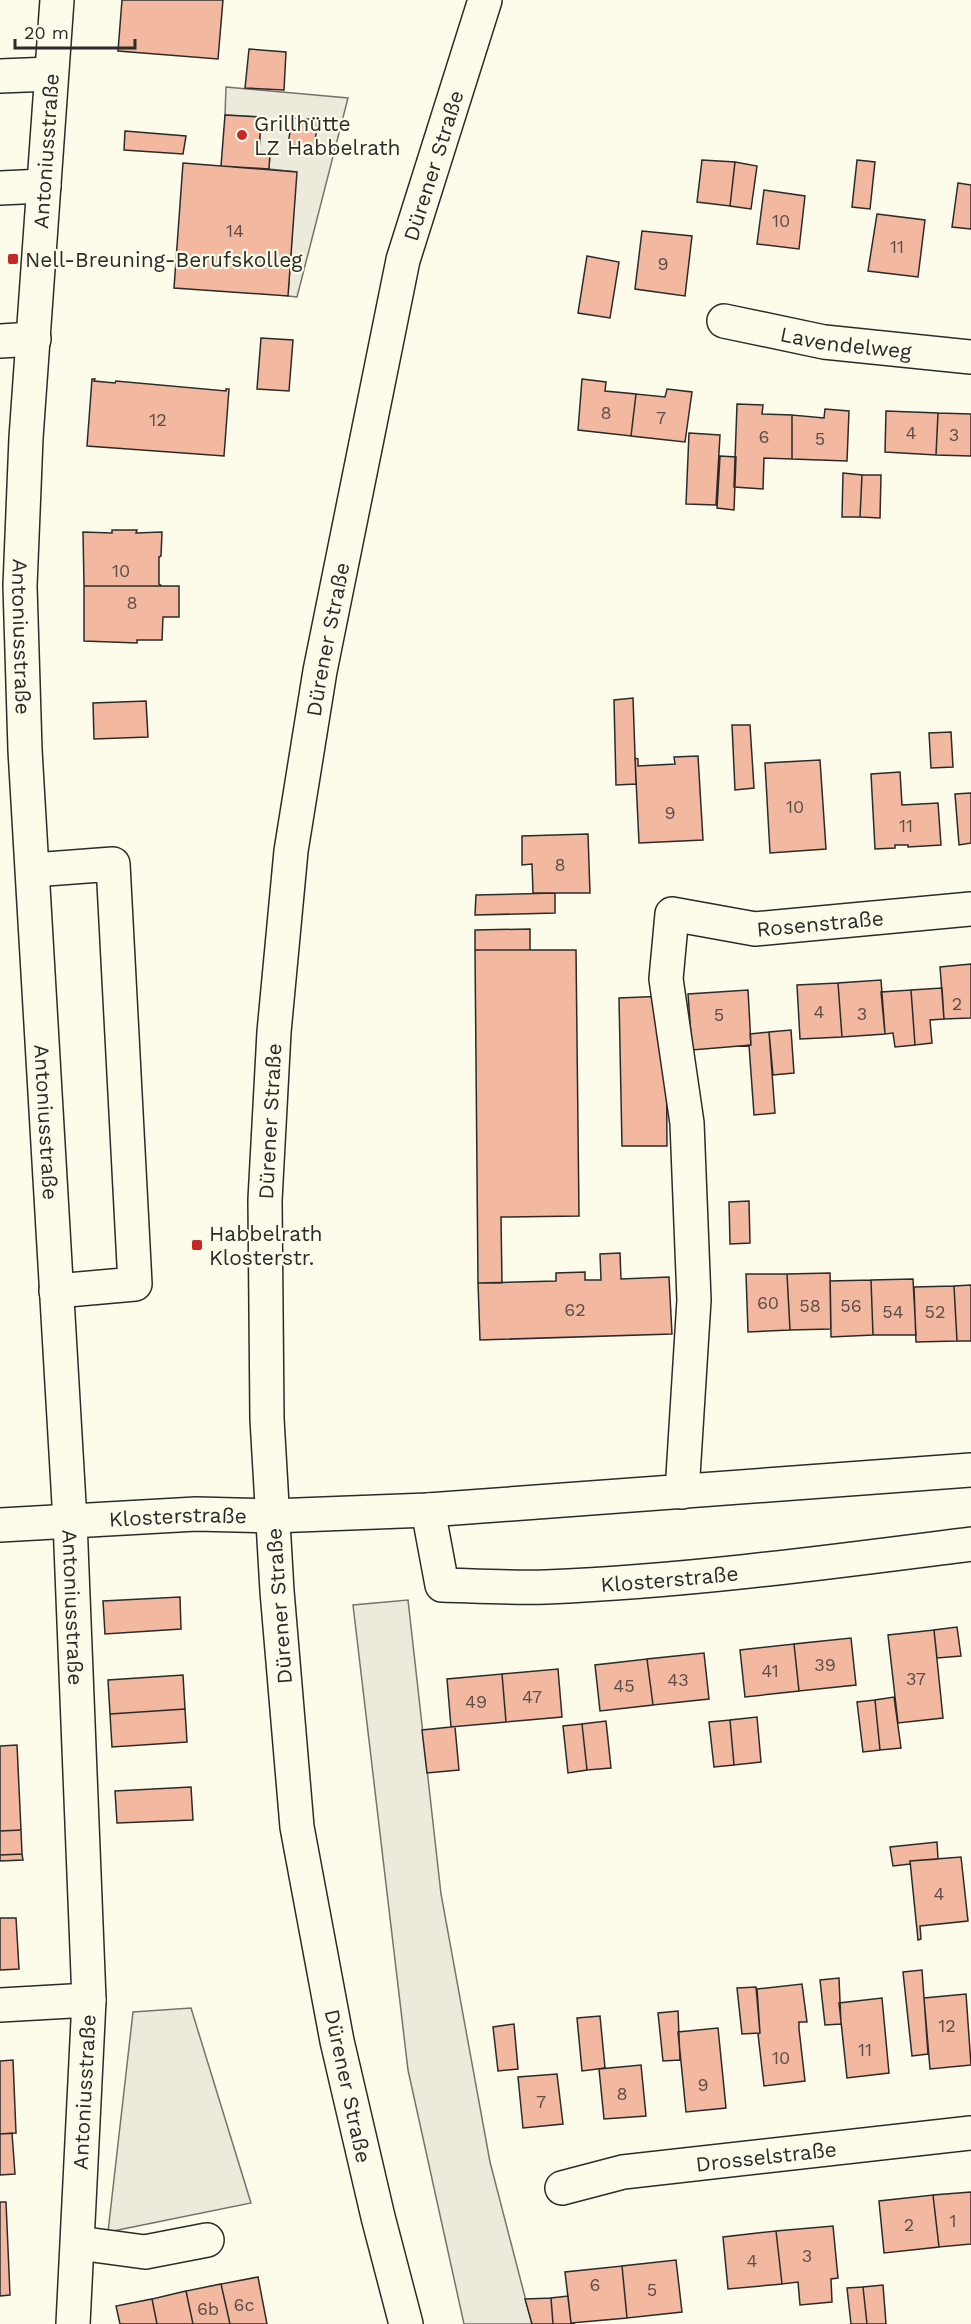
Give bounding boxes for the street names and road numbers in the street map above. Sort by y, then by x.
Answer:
street label: Antoniusstraße [28,72,64,230]
street label: Dürener Straße [397,87,468,244]
street label: Lavendelweg [778,321,913,363]
street label: Antoniusstraße [7,558,36,715]
street label: Dürener Straße [300,560,354,718]
street label: Rosenstraße [755,905,885,941]
street label: Dürener Straße [253,1043,286,1200]
street label: Antoniusstraße [30,1044,64,1201]
street label: Klosterstraße [108,1501,247,1531]
street label: Dürener Straße [261,1527,297,1685]
street label: Antoniusstraße [58,1529,89,1686]
street label: Klosterstraße [600,1560,739,1597]
street label: Dürener Straße [320,2007,376,2165]
street label: Antoniusstraße [67,2014,101,2170]
street label: Drosselstraße [694,2136,838,2176]

